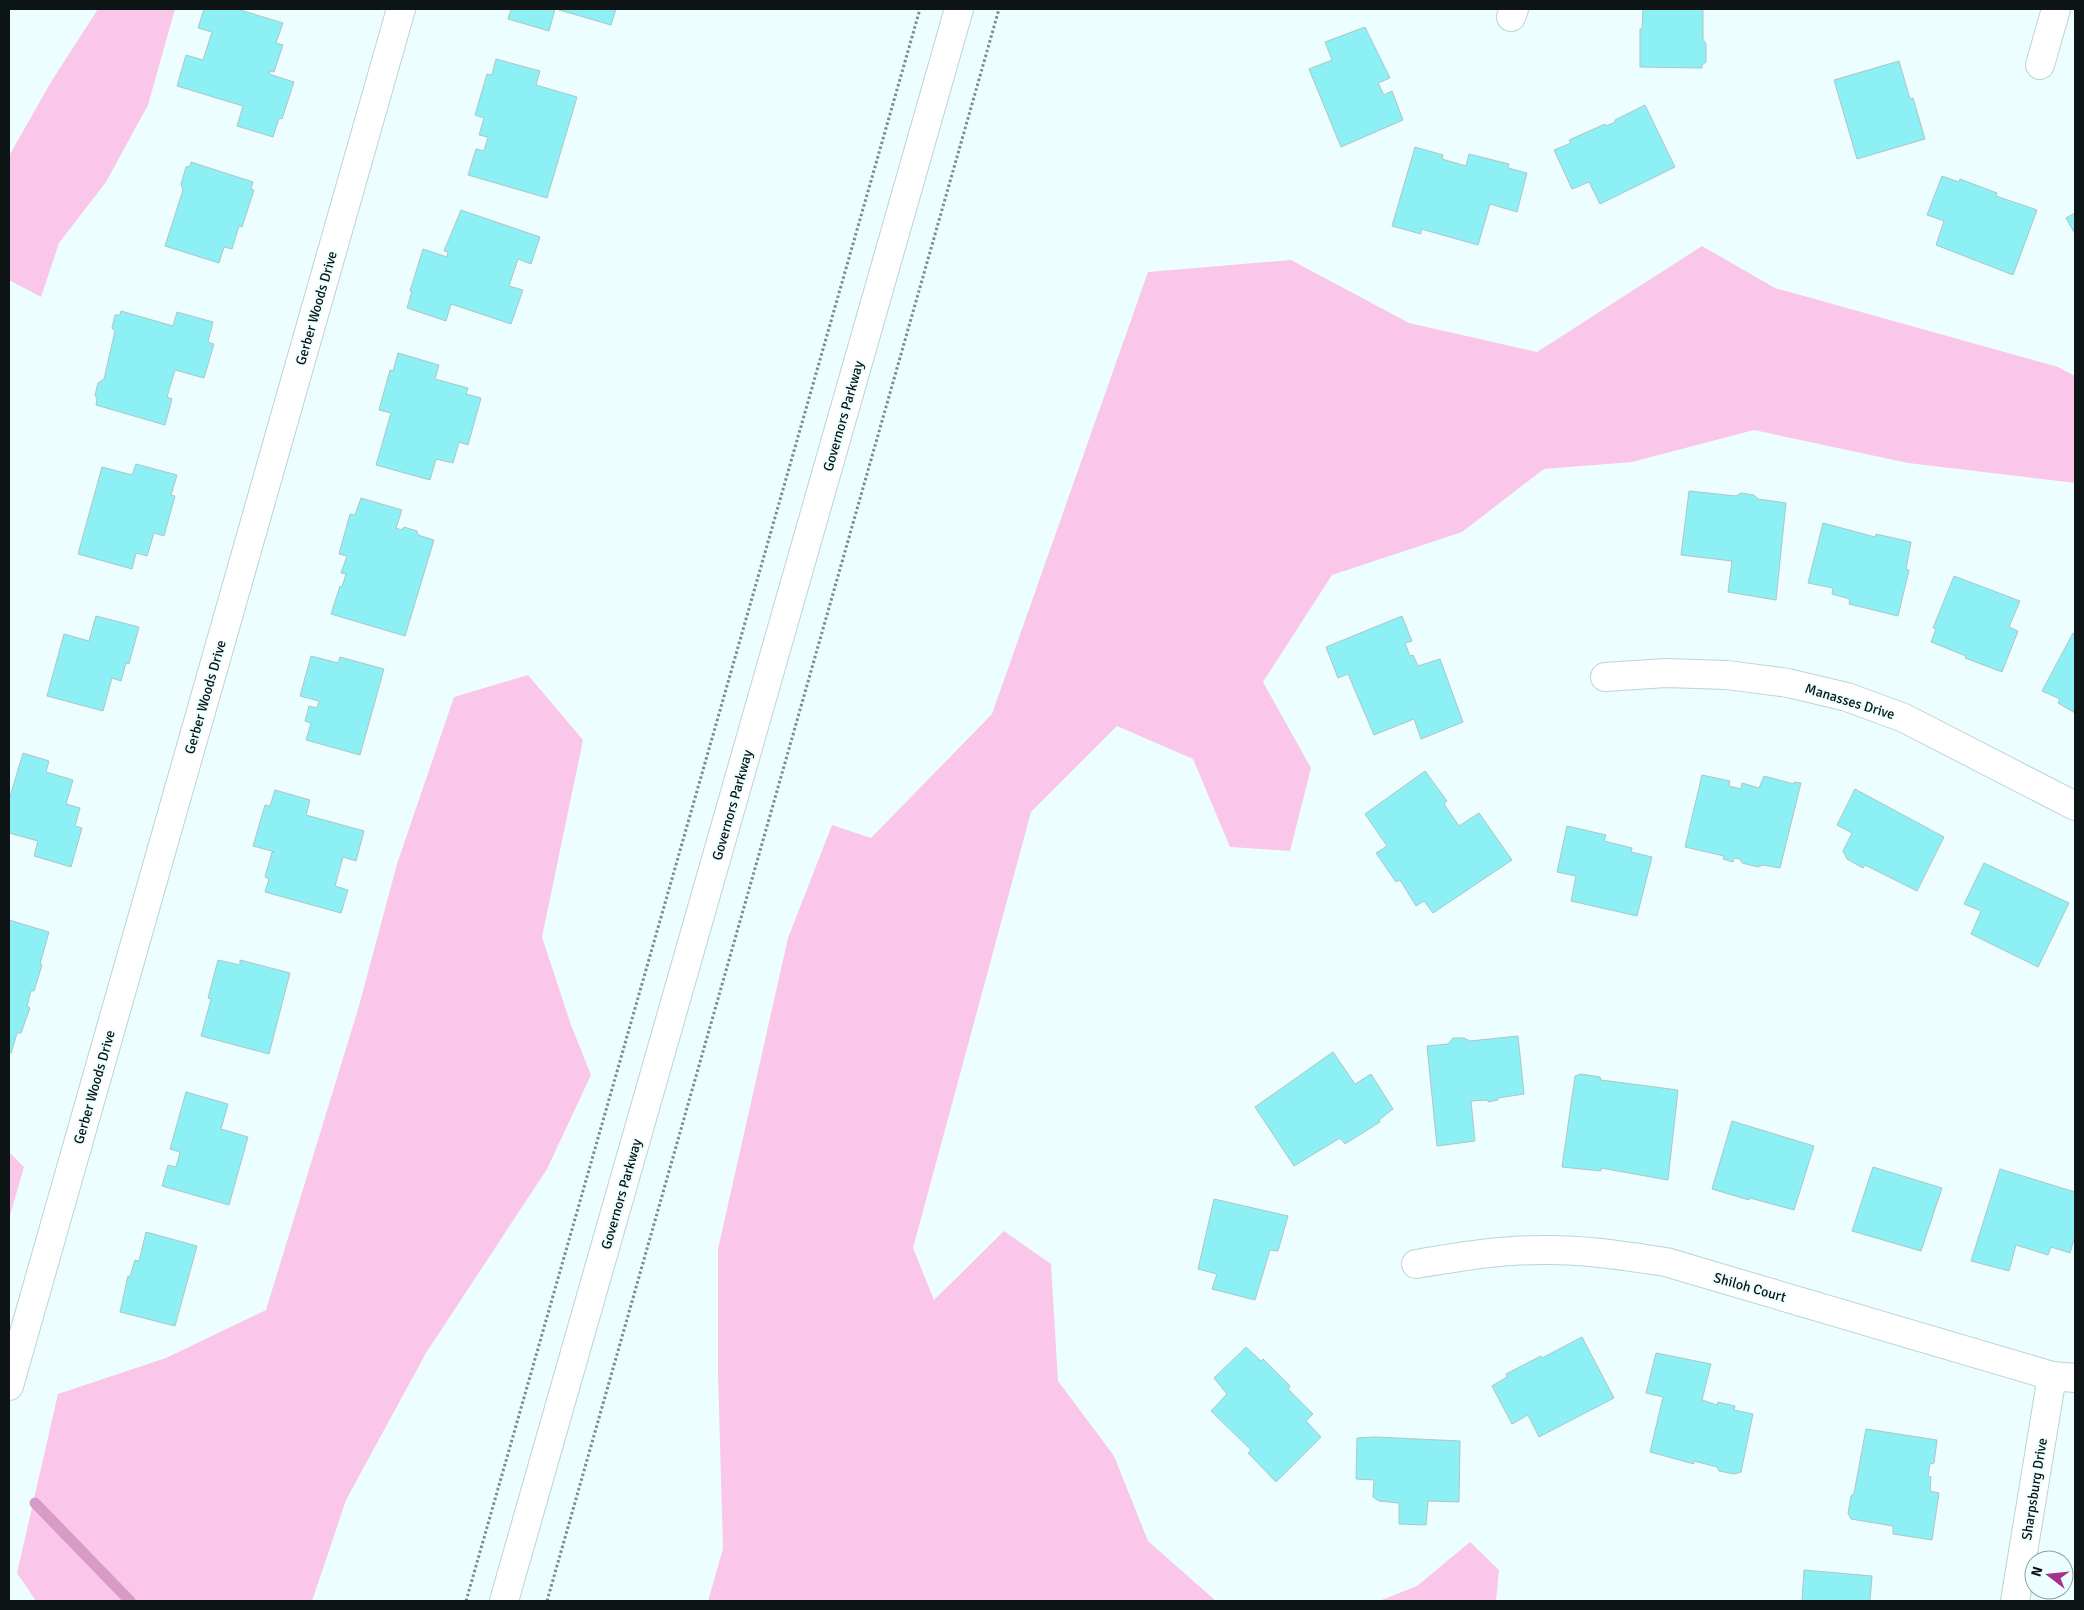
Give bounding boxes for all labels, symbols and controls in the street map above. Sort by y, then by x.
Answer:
street label: Gerber Woods Drive [292,249,341,367]
street label: Governors Parkway [820,359,868,473]
street label: Gerber Woods Drive [181,638,230,756]
street label: Manasses Drive [1803,680,1897,723]
street label: Governors Parkway [709,748,757,862]
street label: Gerber Woods Drive [70,1028,119,1146]
street label: Governors Parkway [598,1137,646,1251]
street label: Shiloh Court [1712,1269,1788,1306]
street label: Sharpsburg Drive [2018,1437,2051,1541]
north arrow [2024,1550,2074,1600]
text: N [2027,1565,2046,1579]

